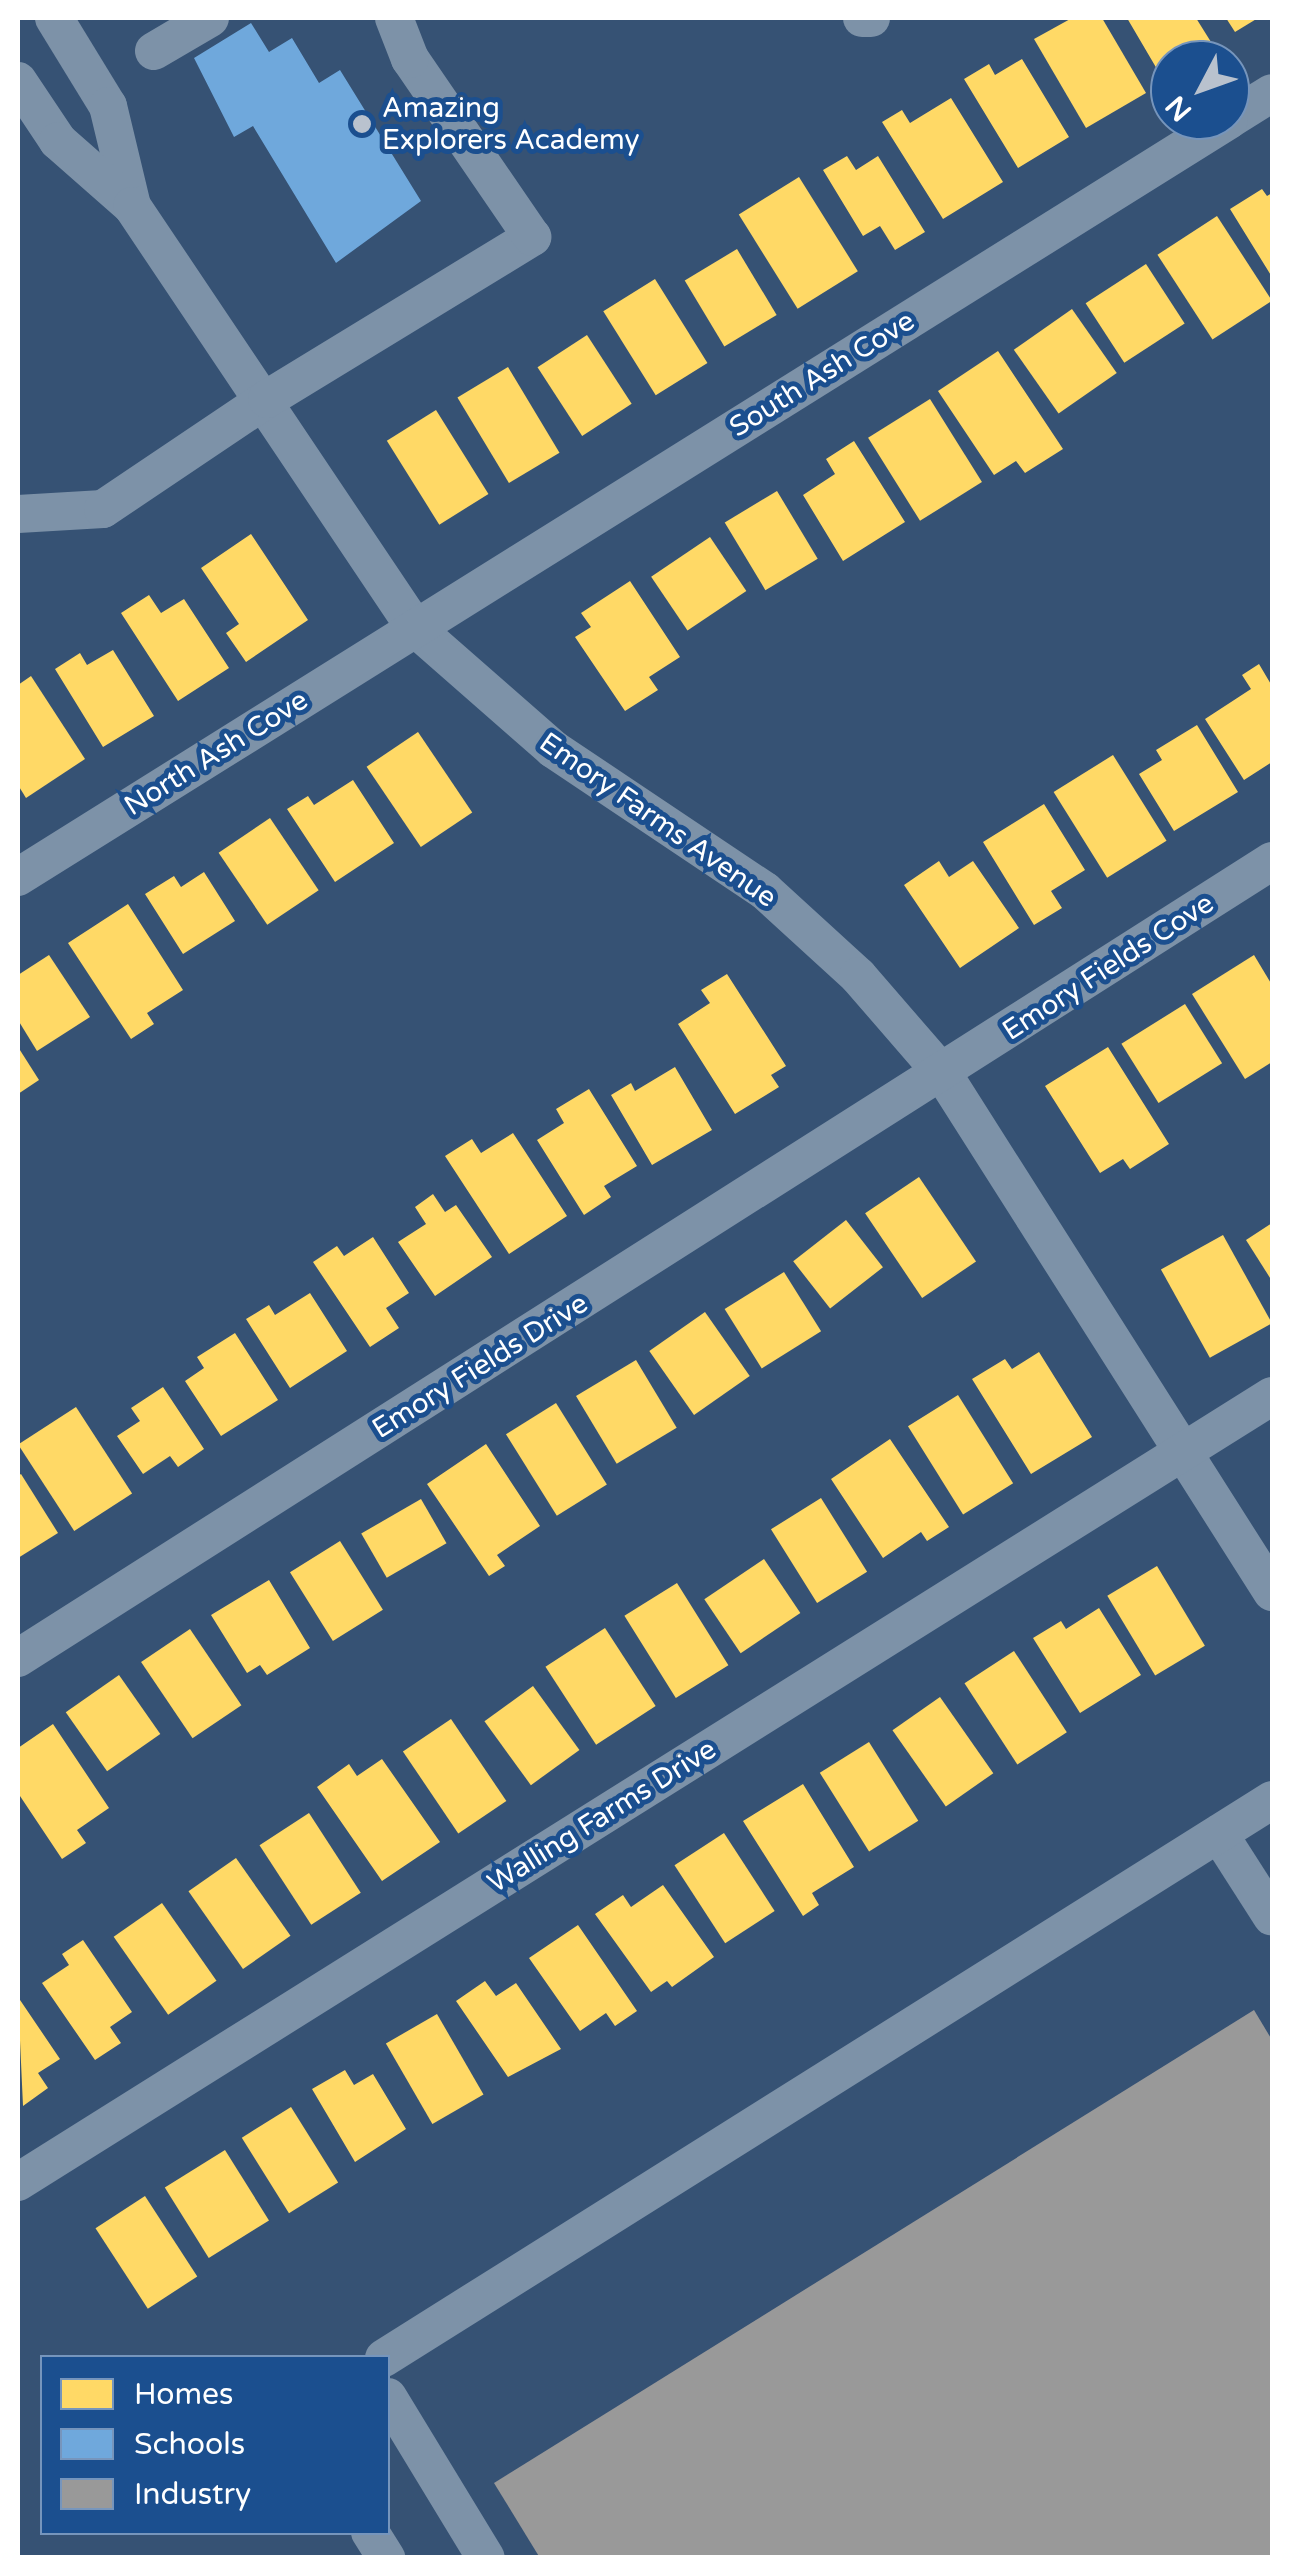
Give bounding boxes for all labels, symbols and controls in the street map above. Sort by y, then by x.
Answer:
north arrow [1150,40,1250,140]
text: N [1159,89,1199,128]
place label: Amazing Explorers Academy [382,91,639,157]
marker: Amazing Explorers Academy [351,113,373,135]
street label: South Ash Cove [723,304,921,444]
street label: North Ash Cove [118,683,314,823]
street label: Emory Farms Avenue [533,726,783,914]
street label: Emory Fields Cove [996,886,1220,1048]
street label: Emory Fields Drive [366,1286,594,1446]
street label: Walling Farms Drive [482,1732,722,1900]
legend [40,2355,390,2535]
text: Homes [134,2376,233,2413]
text: Schools [134,2426,245,2463]
text: Industry [134,2476,251,2513]

